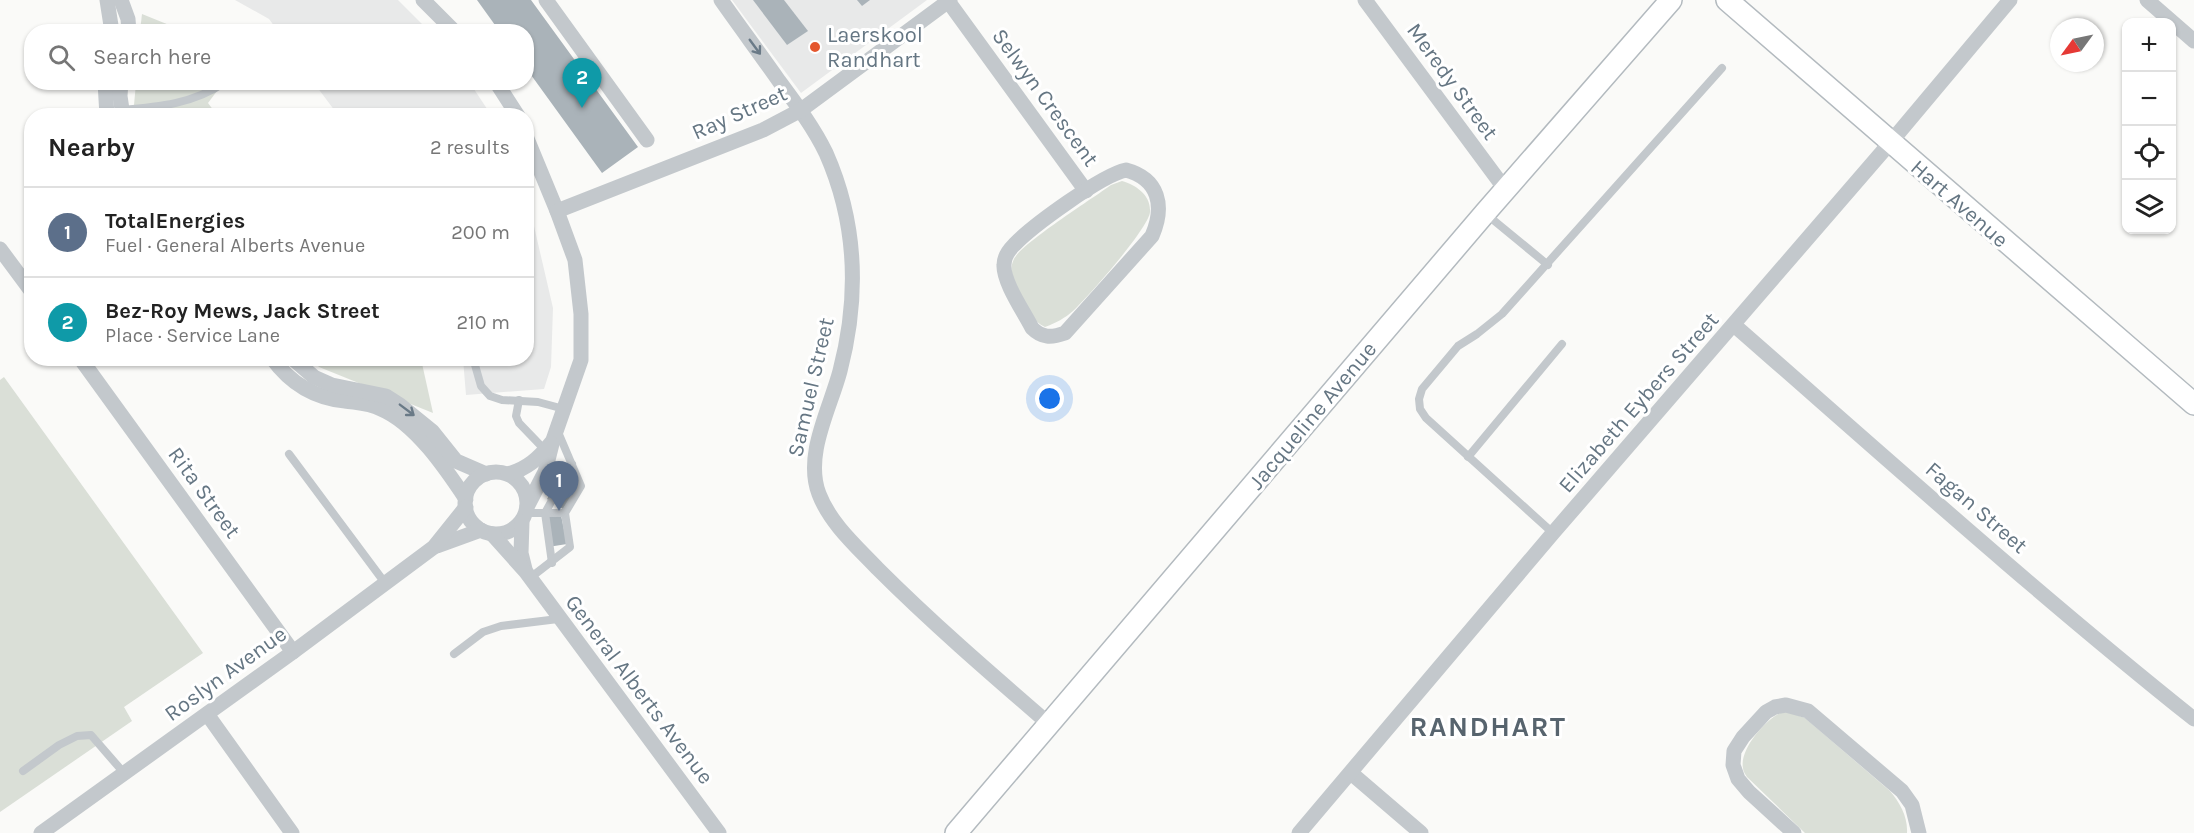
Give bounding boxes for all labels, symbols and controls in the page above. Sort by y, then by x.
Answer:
street label: Meredy Street [1401,18,1503,145]
north arrow [2050,18,2104,72]
map controls [2122,18,2176,234]
button: + [2122,18,2176,72]
place label: Laerskool Randhart [827,22,923,73]
search box [24,24,534,90]
street label: Selwyn Crescent [986,24,1104,172]
one-way arrow [749,39,761,55]
marker: Laerskool Randhart [808,40,822,54]
icon: search [45,41,78,74]
text: Search here [93,44,211,70]
pin: 2 [562,58,602,108]
button: − [2122,72,2176,126]
street label: Ray Street [688,80,791,145]
button: locate [2122,126,2176,180]
text: Nearby [48,132,135,163]
text: 2 results [430,136,510,159]
street label: Hart Avenue [1905,154,2013,253]
button: layers [2122,180,2176,234]
text: TotalEnergies [105,208,245,234]
text: 1 [64,221,71,244]
text: 200 m [451,221,510,244]
text: Fuel · General Alberts Avenue [105,234,365,257]
text: Bez-Roy Mews, Jack Street [105,298,380,324]
street label: Elizabeth Eybers Street [1553,307,1724,498]
text: 2 [61,311,74,334]
text: 210 m [456,311,510,334]
street label: Samuel Street [782,315,840,460]
text: Place · Service Lane [105,324,280,347]
street label: Jacqueline Avenue [1243,337,1382,495]
your location [1035,384,1064,413]
one-way arrow [399,404,415,417]
street label: Rita Street [163,442,246,543]
street label: Fagan Street [1920,456,2033,559]
pin: 1 [540,462,578,511]
street label: General Alberts Avenue [560,590,719,789]
street label: Roslyn Avenue [160,621,292,727]
district label: RANDHART [1410,710,1567,743]

